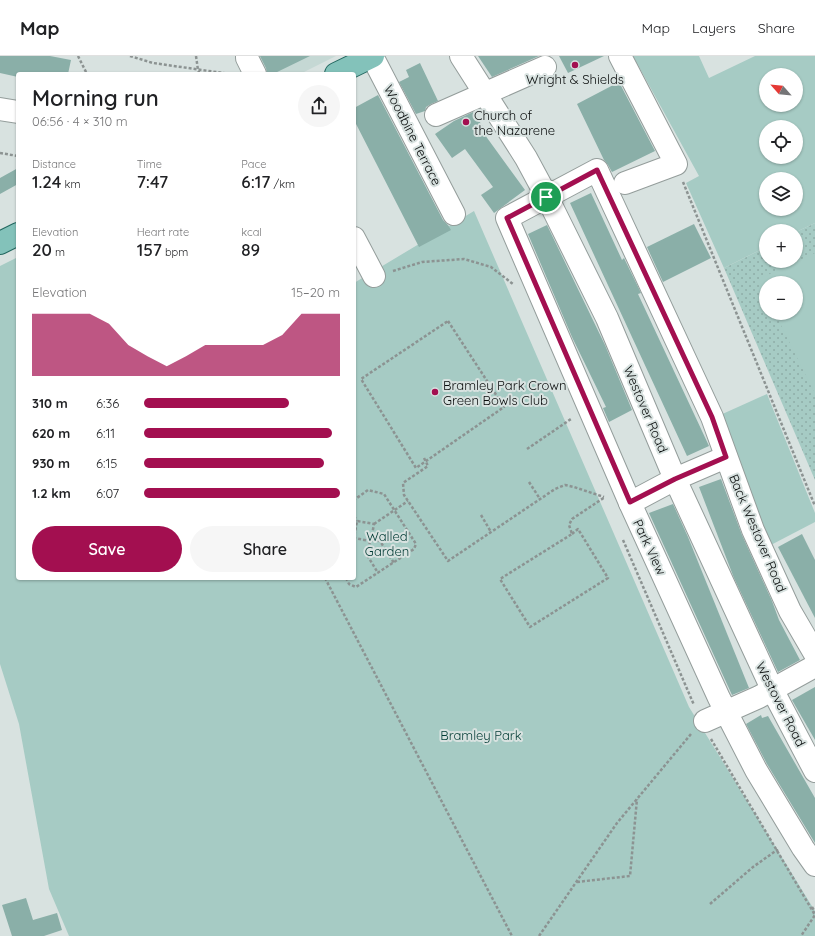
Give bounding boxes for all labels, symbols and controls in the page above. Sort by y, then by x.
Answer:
text: Map [20,16,59,40]
text: Map [641,19,670,37]
text: Layers [692,19,736,37]
text: Share [758,19,795,37]
marker: Wright & Shields [570,60,580,70]
north arrow [759,68,803,112]
map controls [759,68,803,320]
place label: Wright & Shields [526,71,624,87]
street label: Woodbine Terrace [381,82,445,188]
text: Morning run [32,84,159,112]
button: share [298,85,340,127]
place label: Church of the Nazarene [474,107,555,138]
text: 06:56 · 4 × 310 m [32,113,128,129]
marker: Church of the Nazarene [461,117,471,127]
button: locate [759,120,803,164]
text: Distance [32,157,76,171]
text: Time [137,157,162,171]
text: Pace [241,157,266,171]
text: 1.24 [32,171,62,192]
text: 7:47 [137,171,168,192]
text: 6:17 [241,171,270,192]
button: layers [759,172,803,216]
text: km [62,177,80,191]
text: /km [270,177,295,191]
pin [529,180,563,214]
icon: arrive [535,186,557,208]
button: + [759,224,803,268]
text: Elevation [32,225,78,239]
text: Heart rate [137,225,189,239]
text: kcal [241,225,262,239]
text: 20 [32,239,52,260]
text: 157 [137,239,162,260]
text: 89 [241,239,260,260]
text: m [52,245,65,259]
text: bpm [162,245,188,259]
button: − [759,276,803,320]
text: Elevation [32,284,87,300]
text: 15–20 m [291,284,340,300]
street label: Westover Road [620,363,672,455]
place label: Bramley Park Crown Green Bowls Club [443,377,567,408]
marker: Bramley Park Crown Green Bowls Club [430,387,440,397]
text: 310 m [32,395,68,411]
text: 6:36 [96,395,119,411]
text: 620 m [32,425,70,441]
text: 6:11 [96,425,115,441]
text: 930 m [32,455,70,471]
text: 6:15 [96,455,117,471]
street label: Back Westover Road [726,472,790,594]
text: 1.2 km [32,485,71,501]
text: 6:07 [96,485,119,501]
street label: Park View [630,517,670,578]
button: Save [32,526,182,572]
button: Share [190,526,340,572]
park label: Walled Garden [365,528,409,559]
street label: Westover Road [753,659,809,749]
park label: Bramley Park [440,727,522,743]

